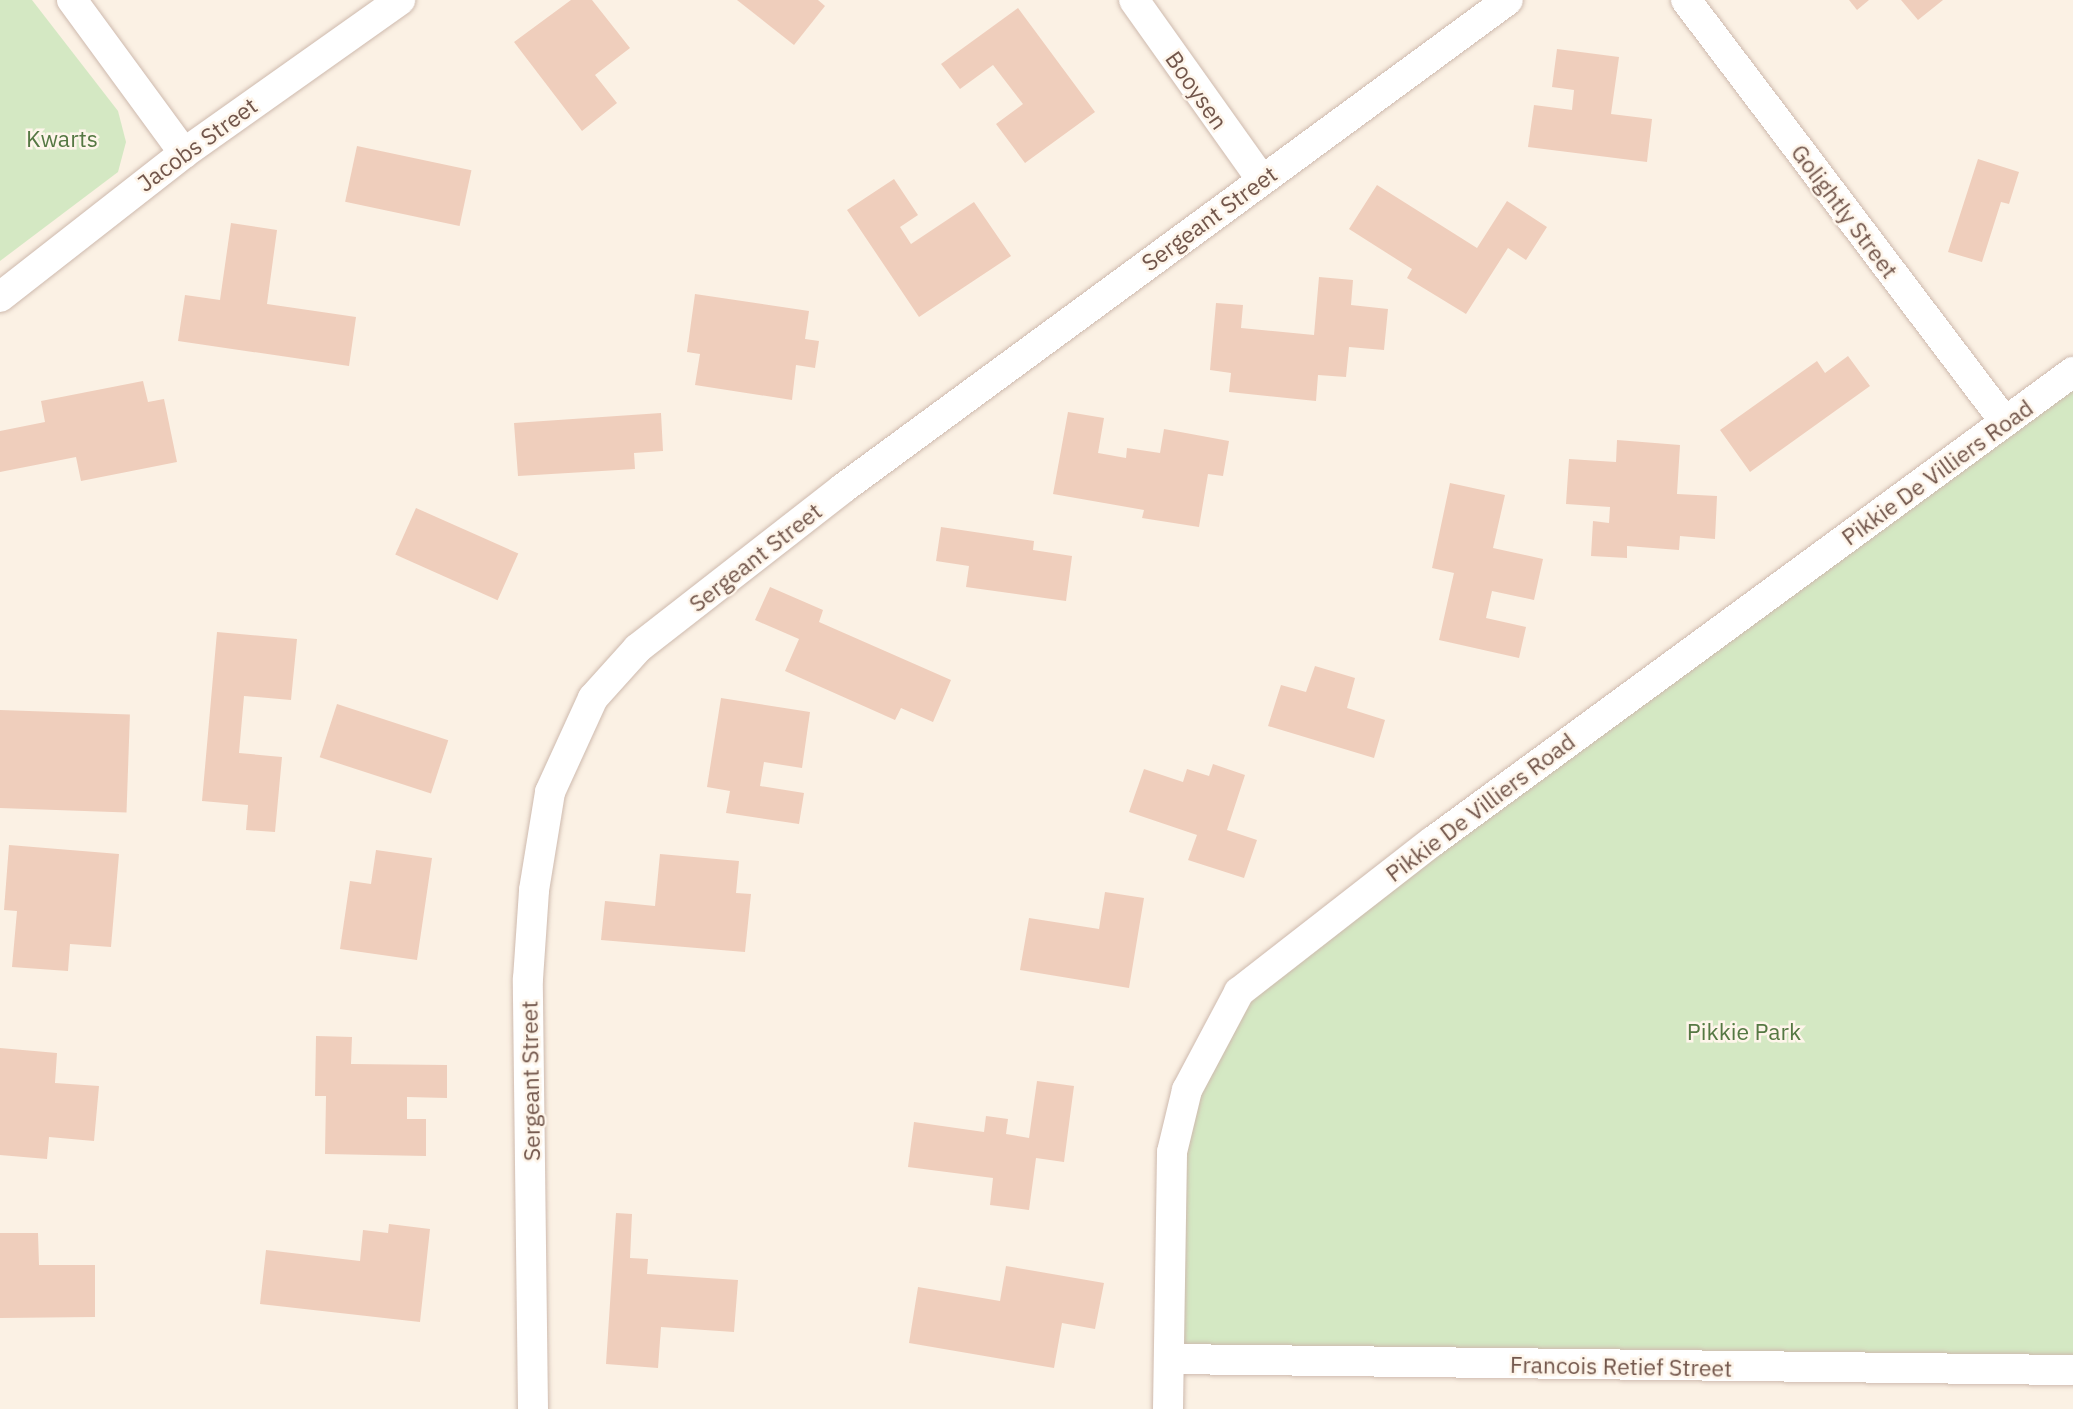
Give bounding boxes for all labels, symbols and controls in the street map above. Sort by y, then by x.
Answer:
street label: Booysen [1160,46,1234,134]
street label: Jacobs Street [132,91,262,197]
park label: Kwarts [26,124,98,152]
street label: Golightly Street [1786,139,1904,283]
street label: Sergeant Street [1136,160,1282,276]
street label: Pikkie De Villiers Road [1836,393,2038,551]
street label: Sergeant Street [683,497,827,617]
street label: Pikkie De Villiers Road [1380,727,1580,887]
street label: Sergeant Street [515,1001,545,1161]
park label: Pikkie Park [1687,1017,1801,1045]
street label: Francois Retief Street [1510,1350,1732,1382]

